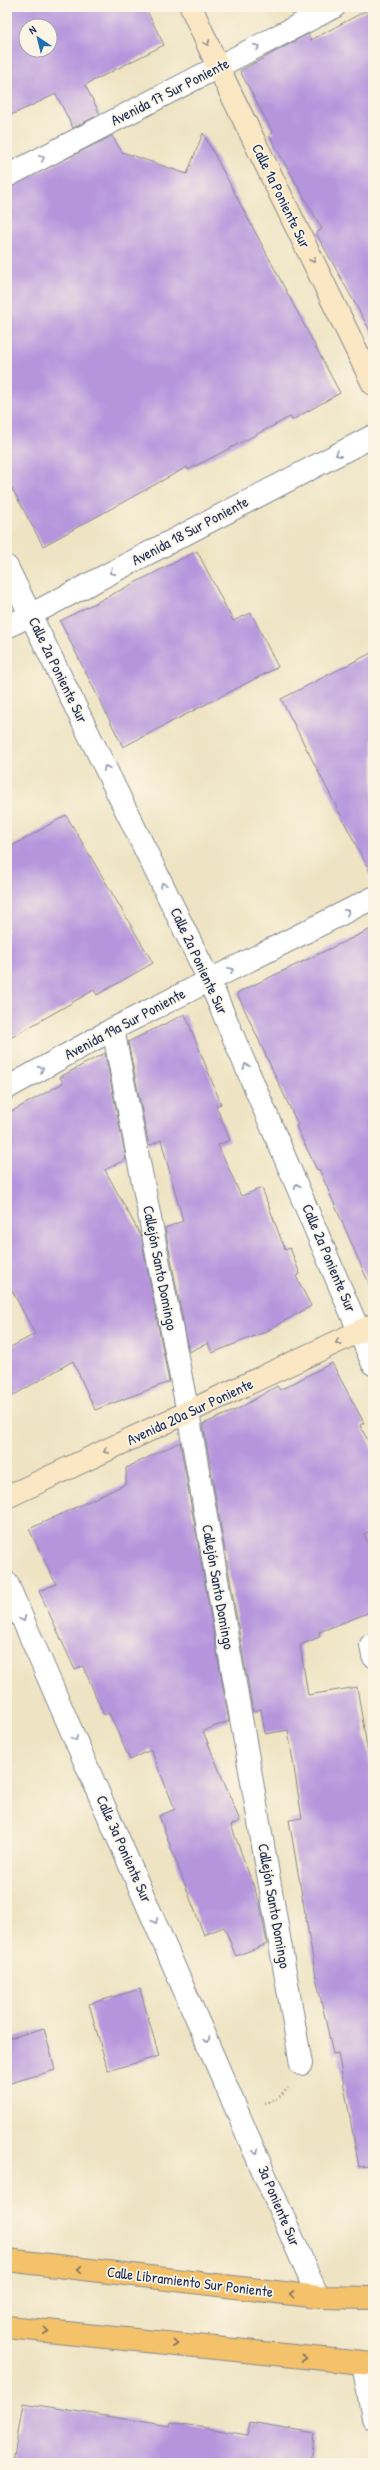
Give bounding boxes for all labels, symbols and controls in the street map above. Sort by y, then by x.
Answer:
north arrow [18,18,58,58]
text: N [26,22,39,37]
one-way arrow [202,38,210,46]
one-way arrow [252,44,260,52]
street label: Avenida 17 Sur Poniente [107,53,233,130]
street label: Calle 1a Poniente Sur [247,140,316,252]
one-way arrow [37,155,45,163]
one-way arrow [308,256,316,264]
one-way arrow [335,449,343,456]
street label: Avenida 18 Sur Poniente [128,491,252,570]
one-way arrow [108,568,116,575]
street label: Calle 2a Poniente Sur [24,613,93,727]
one-way arrow [103,765,111,772]
one-way arrow [160,881,168,889]
street label: Calle 2a Poniente Sur [165,904,234,1018]
one-way arrow [343,909,350,916]
one-way arrow [226,967,234,975]
street label: Avenida 19a Sur Poniente [61,983,189,1064]
one-way arrow [243,1063,251,1071]
one-way arrow [37,1066,44,1074]
one-way arrow [294,1183,302,1190]
street label: Calle 2a Poniente Sur [297,1200,362,1315]
street label: Callejón Santo Domingo [138,1204,183,1332]
one-way arrow [335,1337,342,1345]
street label: Avenida 20a Sur Poniente [123,1373,256,1450]
one-way arrow [103,1446,111,1454]
street label: Callejón Santo Domingo [197,1523,240,1651]
one-way arrow [18,1615,26,1622]
one-way arrow [70,1733,78,1741]
street label: Calle 3a Poniente Sur [91,1792,158,1906]
street label: Callejón Santo Domingo [253,1842,296,1970]
one-way arrow [150,1917,158,1924]
one-way arrow [203,2037,211,2044]
one-way arrow [251,2148,259,2155]
street label: 3a Poniente Sur [253,2162,306,2249]
street label: Calle Libramiento Sur Poniente [106,2261,274,2302]
one-way arrow [77,2265,83,2274]
one-way arrow [289,2290,295,2299]
one-way arrow [43,2326,49,2335]
one-way arrow [172,2340,178,2349]
one-way arrow [301,2353,307,2362]

